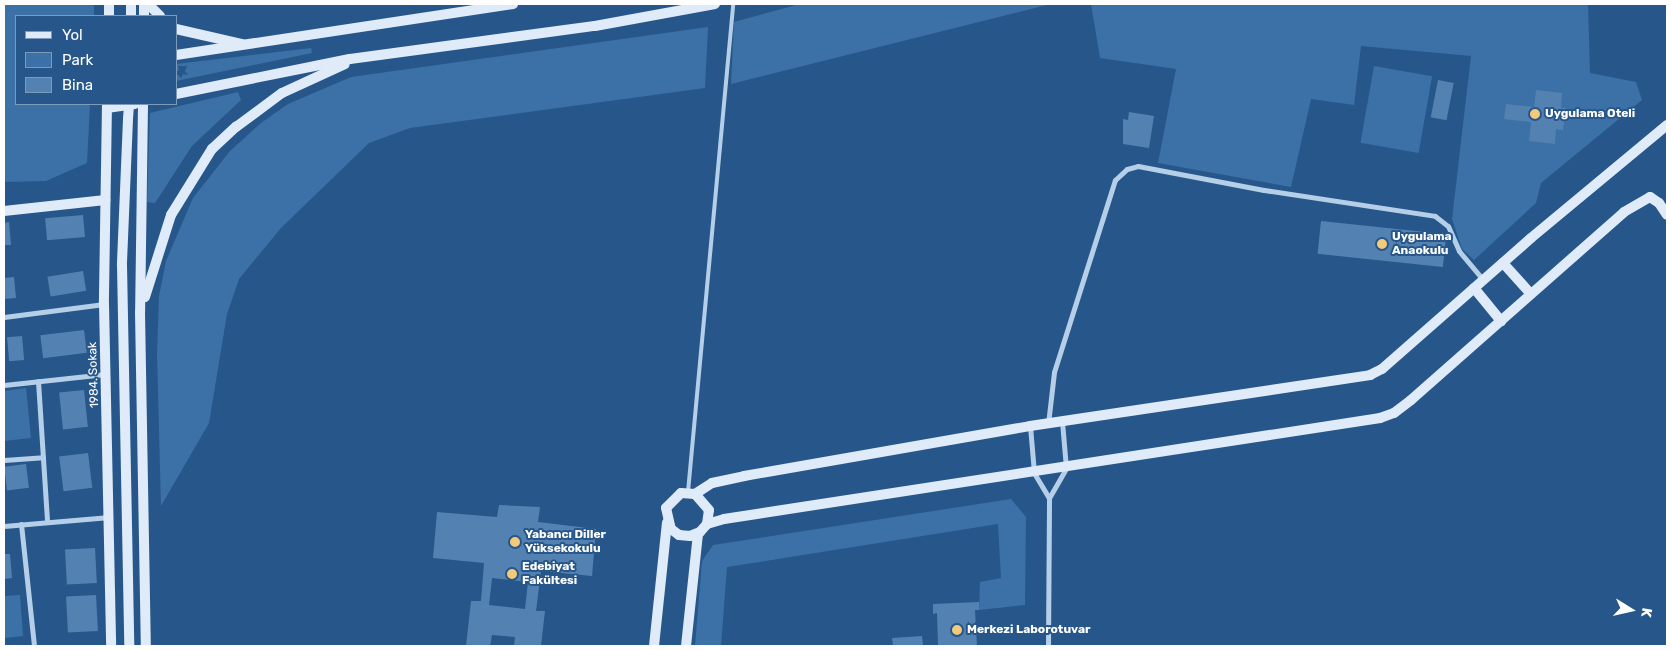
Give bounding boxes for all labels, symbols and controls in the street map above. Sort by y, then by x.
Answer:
legend [15,15,178,105]
text: Yol [62,26,83,44]
text: Park [62,51,93,69]
text: Bina [62,76,93,94]
place label: Uygulama Oteli [1545,107,1635,121]
marker: Uygulama Oteli [1529,108,1541,120]
place label: Uygulama Anaokulu [1392,230,1452,258]
marker: Uygulama Anaokulu [1376,238,1388,250]
street label: 1984. Sokak [86,342,102,408]
place label: Yabancı Diller Yüksekokulu [525,528,606,556]
marker: Yabancı Diller Yüksekokulu [509,536,521,548]
place label: Edebiyat Fakültesi [522,560,577,588]
marker: Edebiyat Fakültesi [506,568,518,580]
north arrow [1606,585,1656,635]
text: K [1637,607,1655,619]
place label: Merkezi Laborotuvar [967,623,1091,637]
marker: Merkezi Laborotuvar [951,624,963,636]

